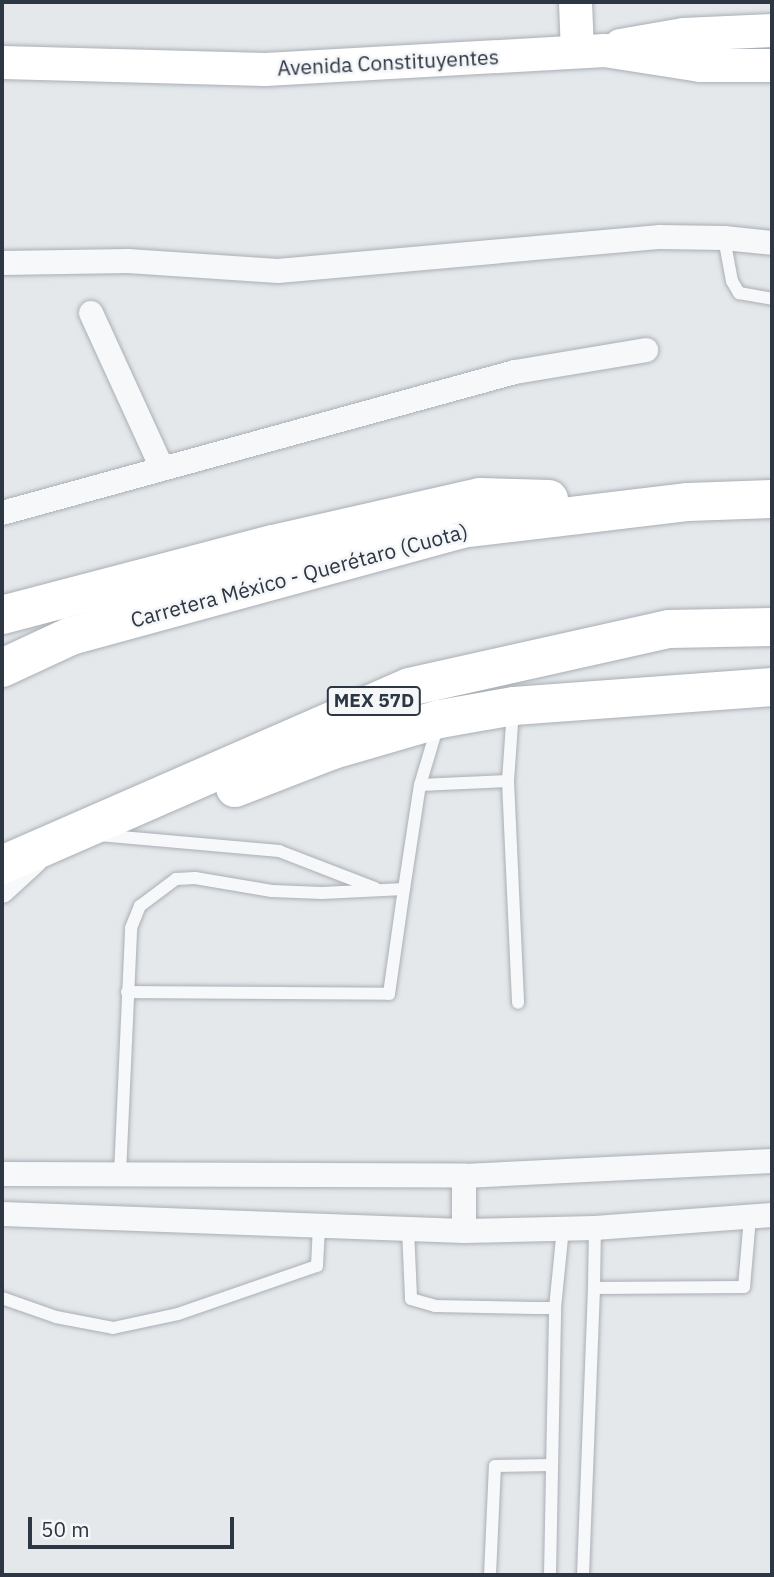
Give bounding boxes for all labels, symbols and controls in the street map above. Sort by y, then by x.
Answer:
street label: Avenida Constituyentes [277,44,499,80]
street label: Carretera México - Querétaro (Cuota) [128,518,470,632]
road number: MEX 57D [327,686,421,716]
scale bar [32,1504,238,1548]
text: 50 m [41,1515,90,1543]

